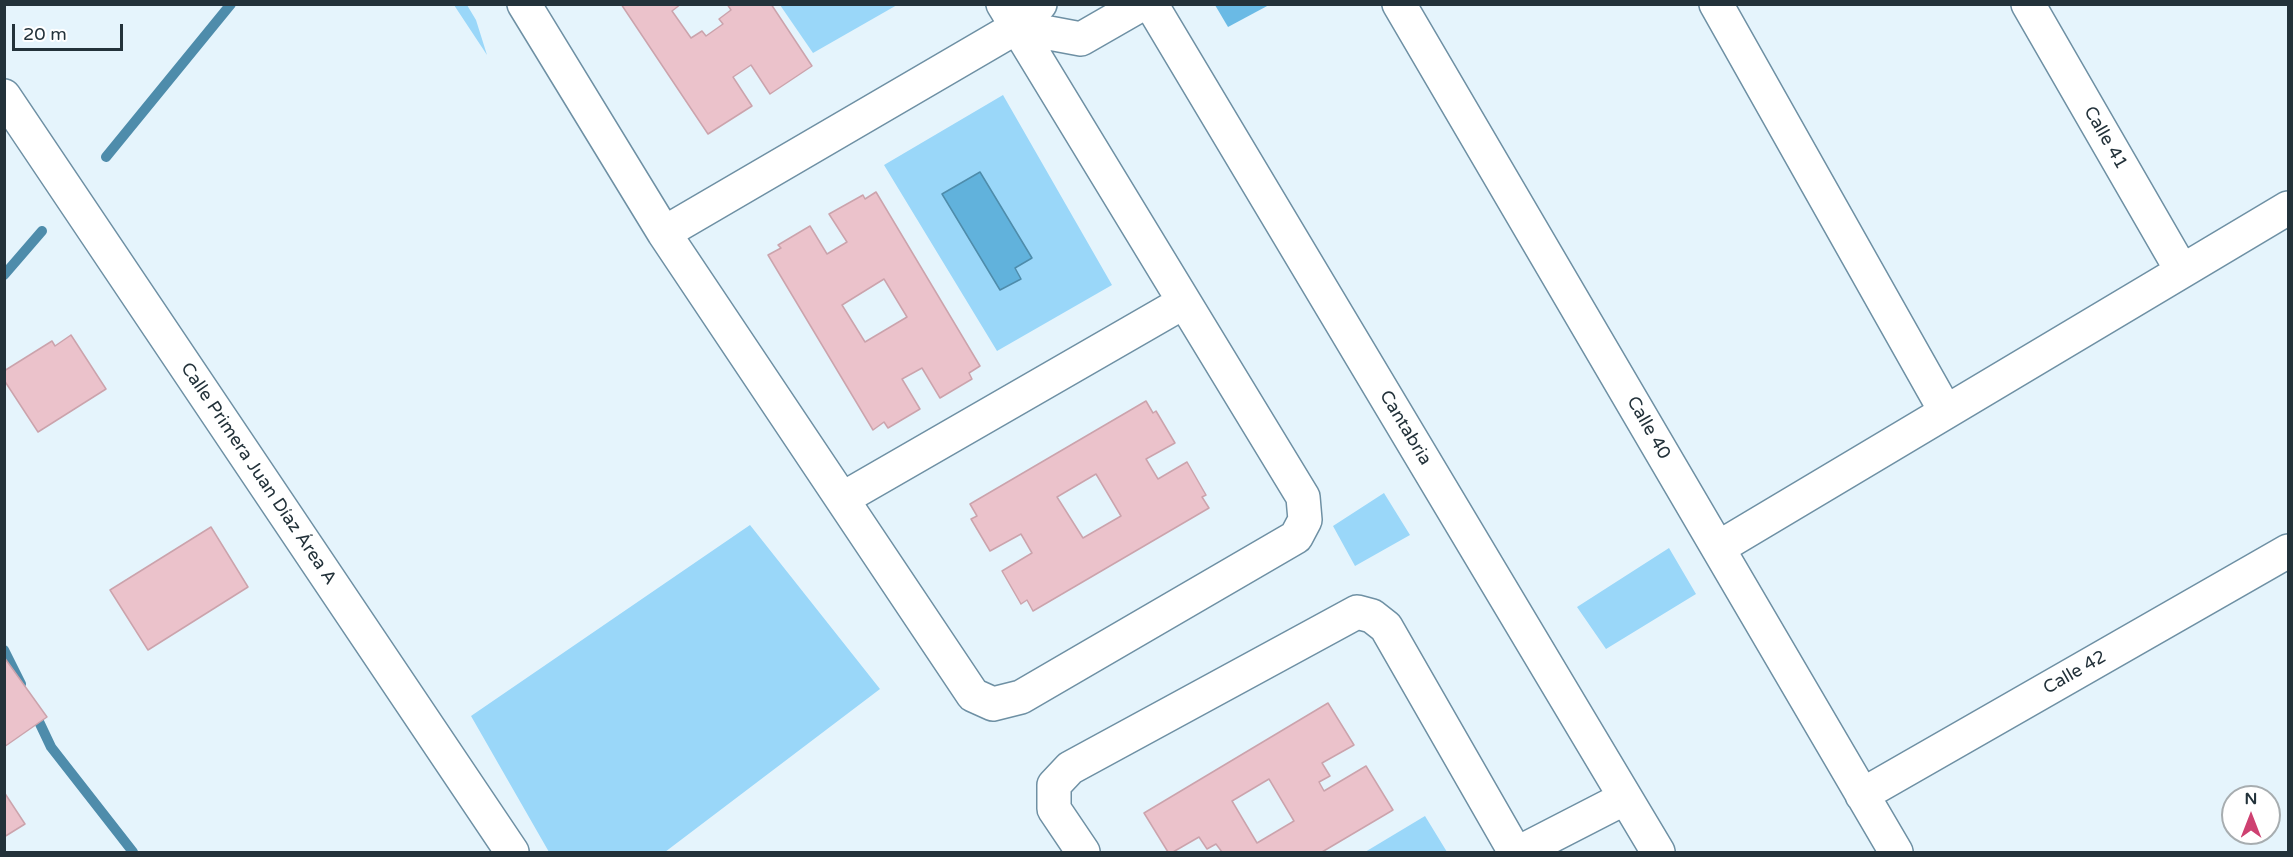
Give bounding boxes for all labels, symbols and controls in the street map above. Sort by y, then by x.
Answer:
scale bar [15,12,126,50]
text: 20 m [23,23,67,45]
street label: Calle 41 [2078,103,2132,173]
street label: Calle Primera Juan Díaz Área A [175,359,341,589]
street label: Cantabria [1374,387,1436,469]
street label: Calle 40 [1621,393,1675,463]
street label: Calle 42 [2040,646,2110,700]
north arrow [2221,785,2281,845]
text: N [2245,789,2257,809]

